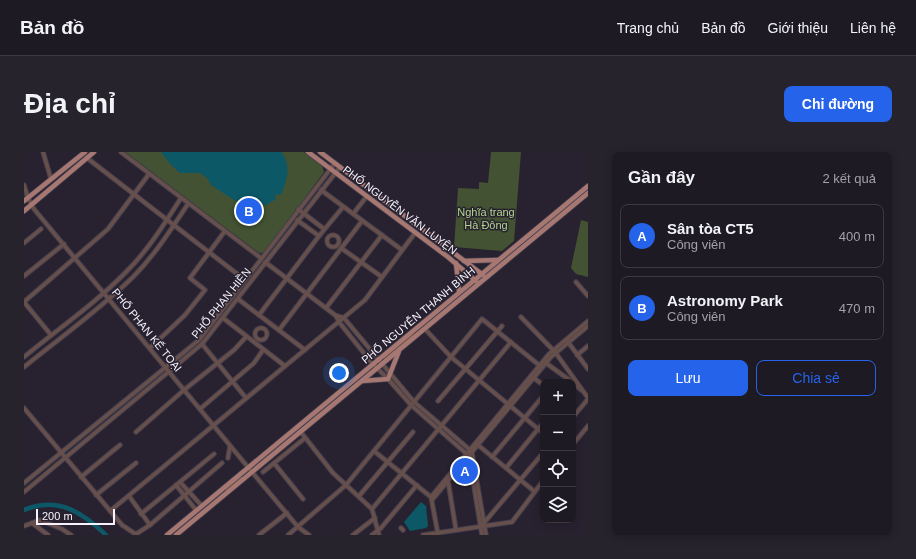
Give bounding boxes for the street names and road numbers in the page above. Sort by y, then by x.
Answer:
street label: PHỐ NGUYỄN VĂN LUYỆN [341,162,460,257]
street label: PHỐ NGUYỄN THANH BÌNH [358,263,477,366]
street label: PHỐ PHAN HIỀN [188,265,253,341]
street label: PHỐ PHAN KẾ TOẠI [110,285,185,374]

